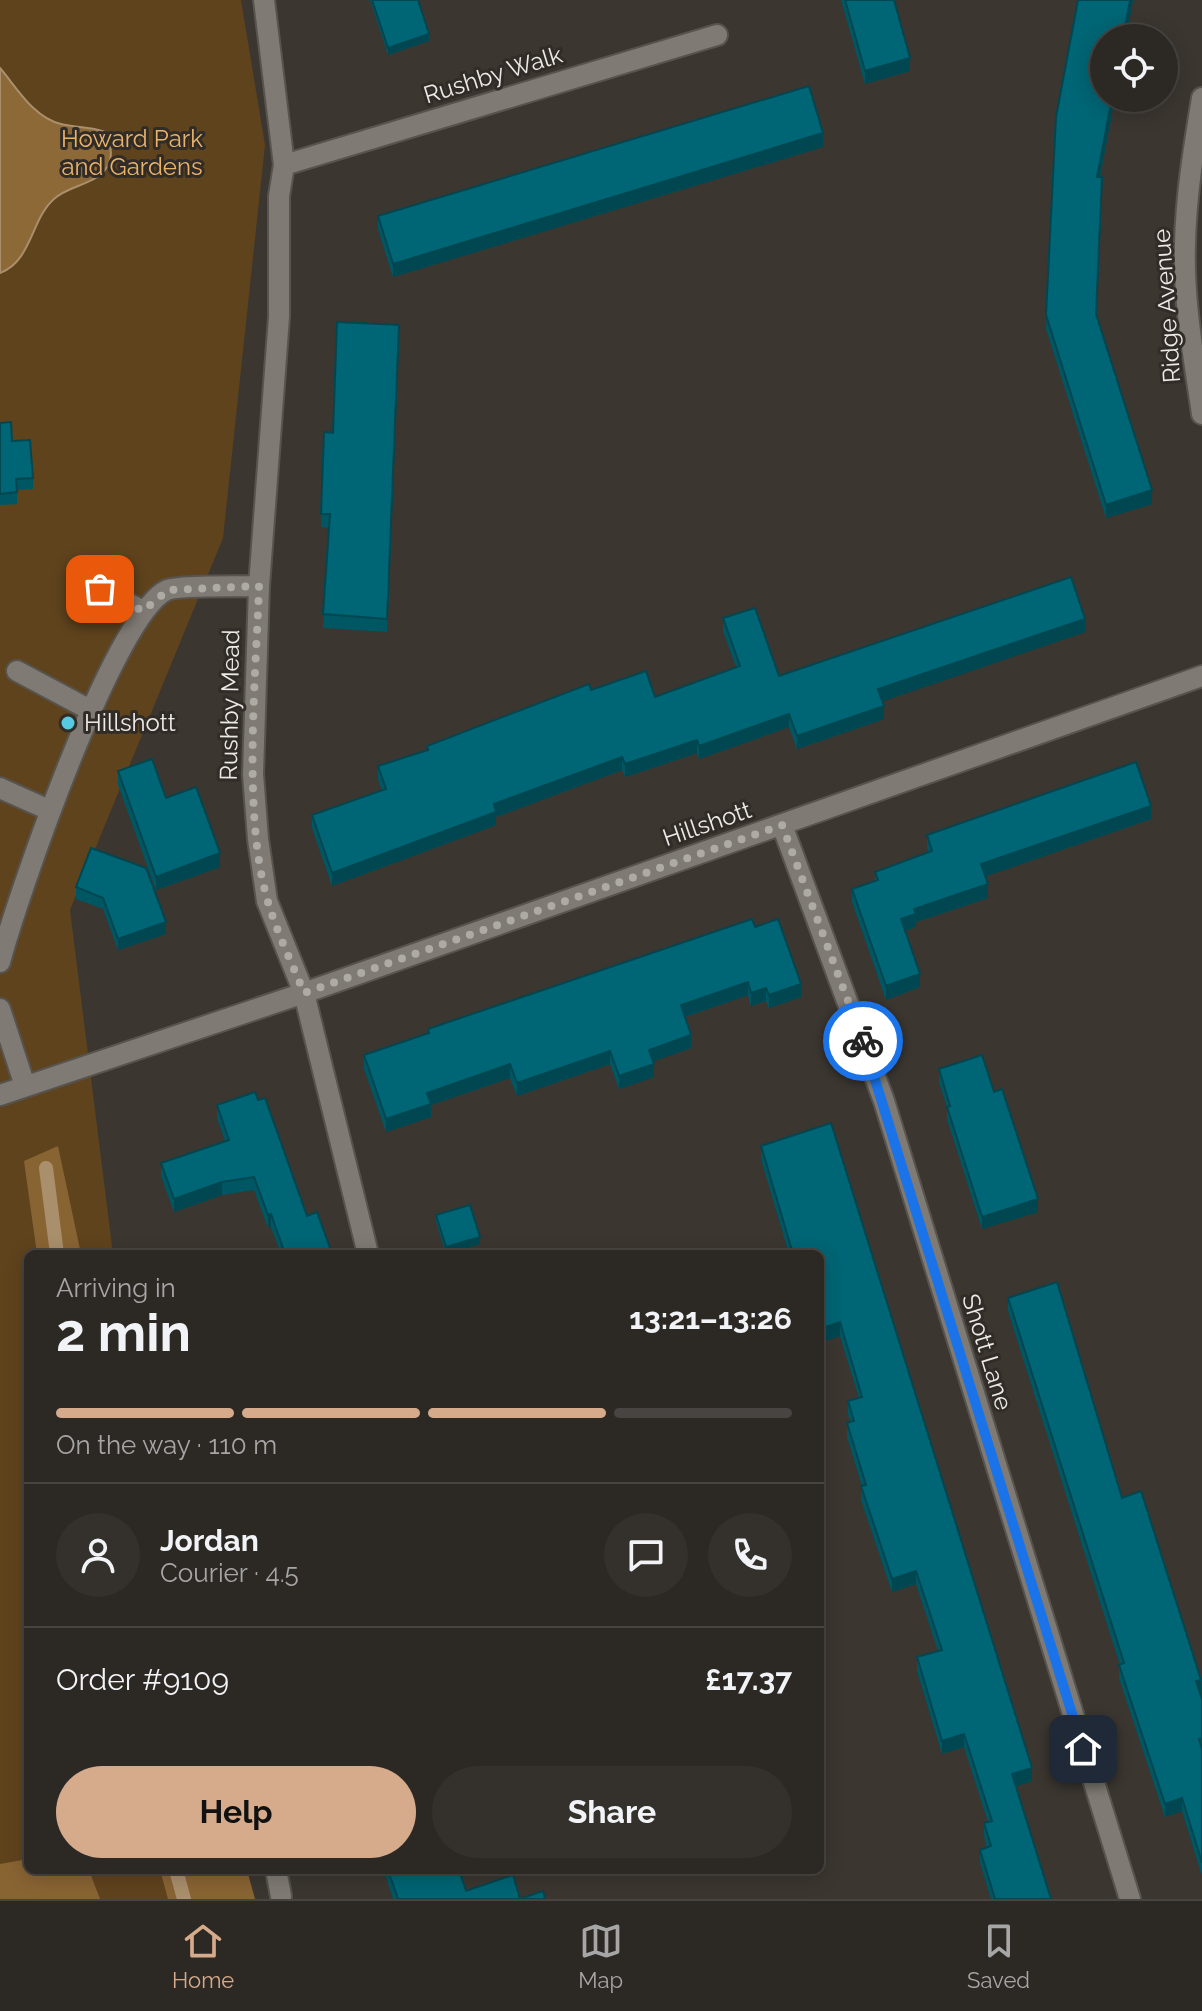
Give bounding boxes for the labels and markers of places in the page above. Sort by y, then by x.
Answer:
pin [66,555,134,623]
place label: Hillshott [84,708,176,737]
marker: Hillshott [59,714,77,732]
pin [1049,1715,1117,1783]

